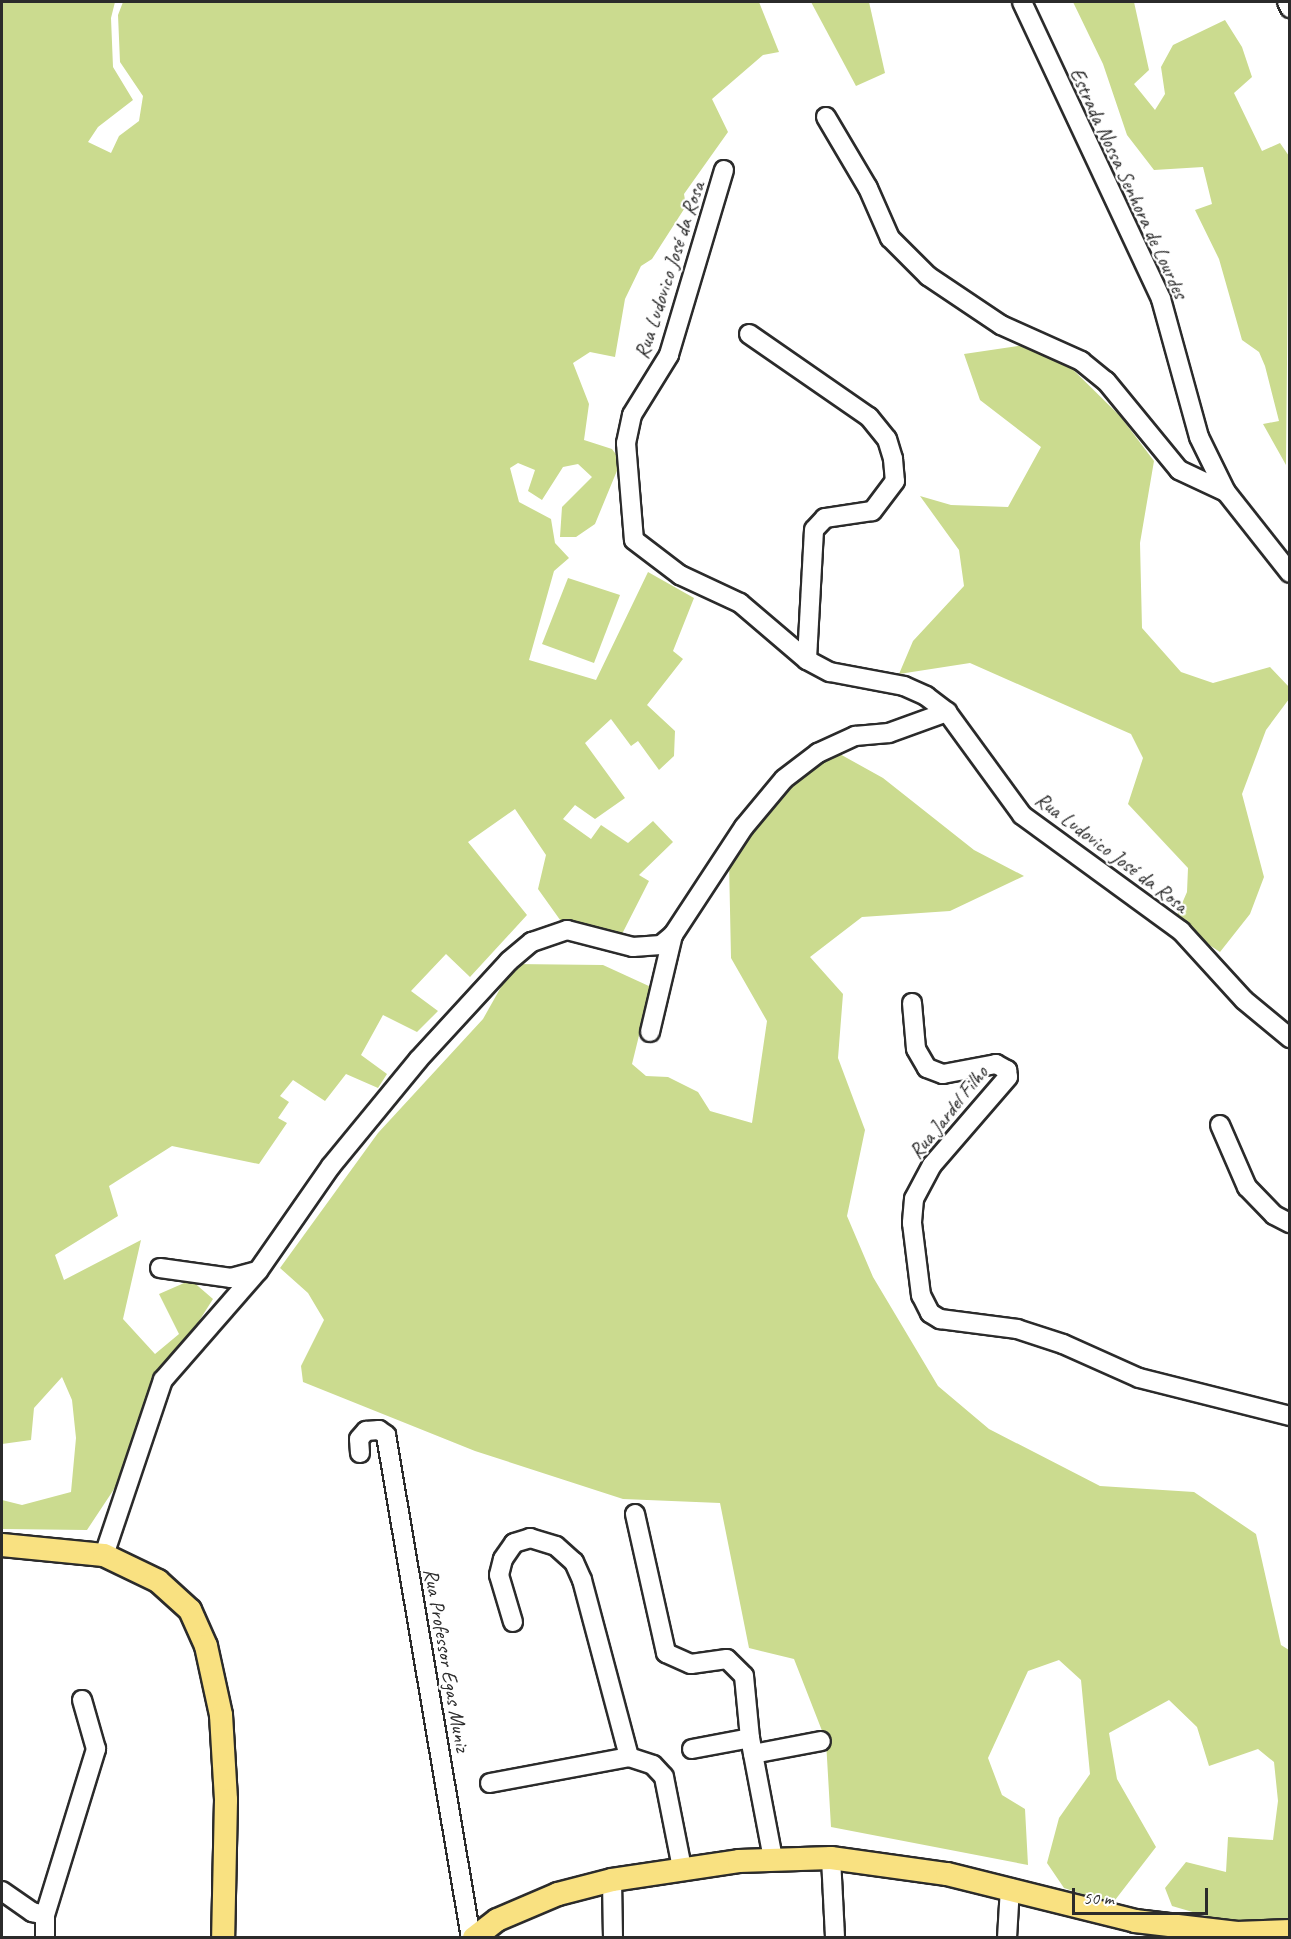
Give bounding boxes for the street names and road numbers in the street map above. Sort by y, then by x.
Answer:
street label: Estrada Nossa Senhora de Lourdes [1065,64,1193,302]
street label: Rua Ludovico José da Rosa [629,179,709,361]
street label: Rua Ludovico José da Rosa [1031,787,1193,917]
street label: Rua Jardel Filho [903,1060,993,1164]
street label: Rua Professor Egas Muniz [418,1566,476,1754]

